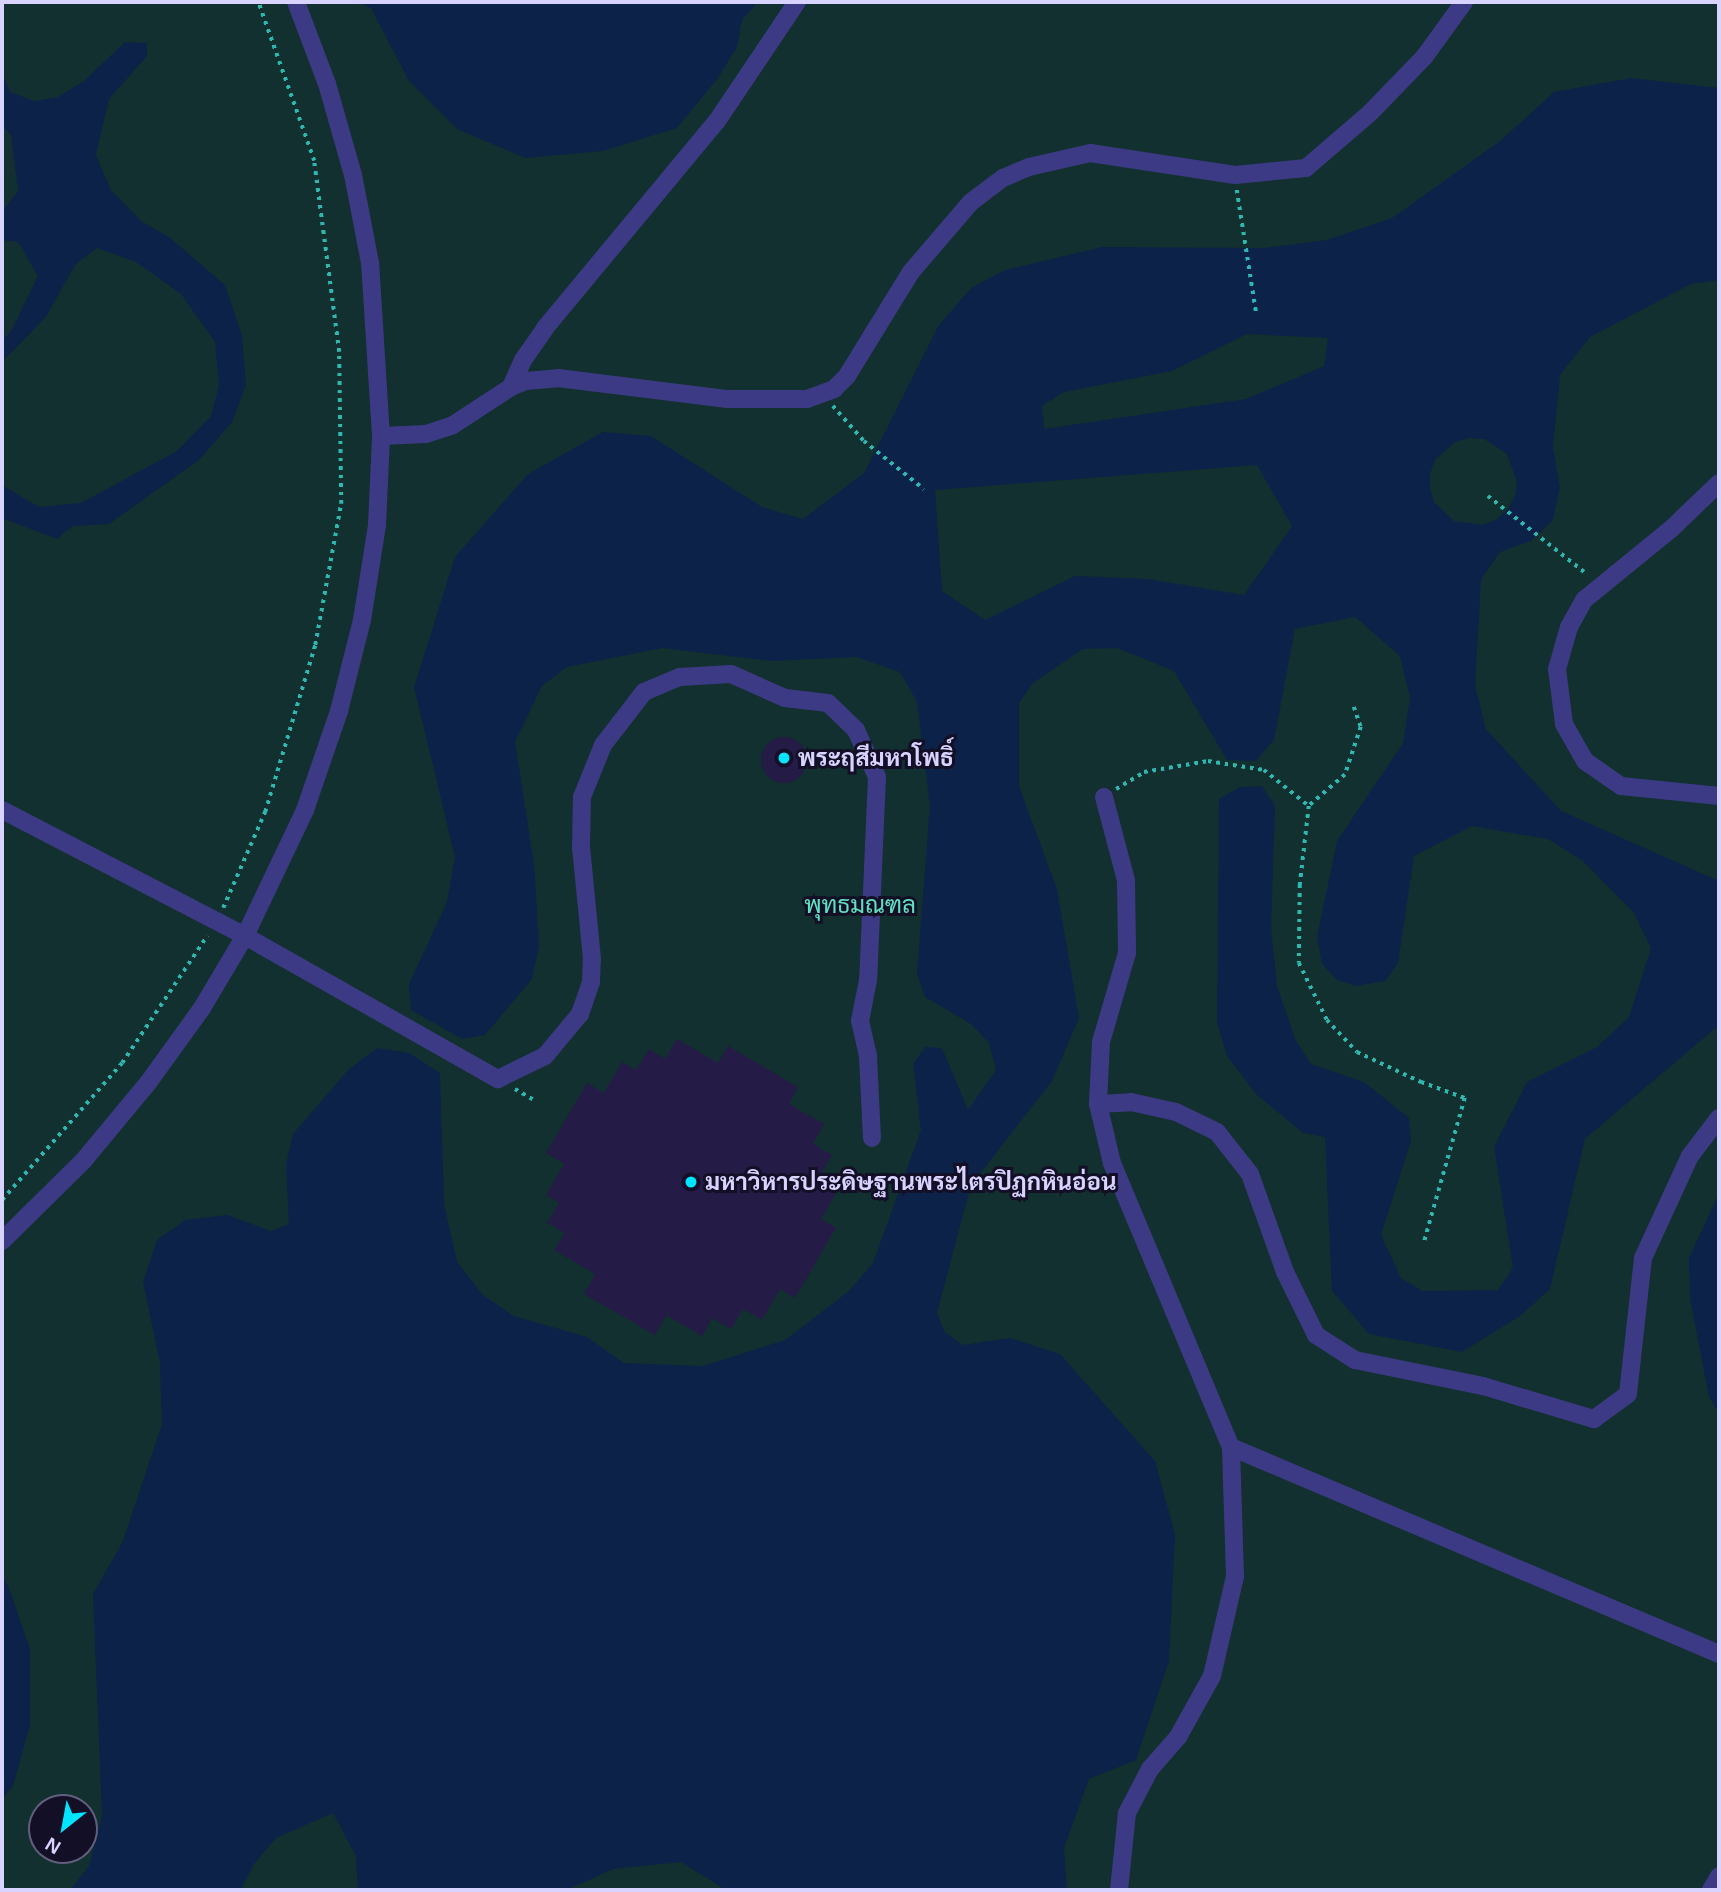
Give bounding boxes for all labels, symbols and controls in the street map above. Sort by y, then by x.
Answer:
place label: พระฤสีมหาโพธิ์ [798,744,954,772]
marker: พระฤสีมหาโพธิ์ [776,750,792,766]
park label: พุทธมณฑล [804,891,916,919]
place label: มหาวิหารประดิษฐานพระไตรปิฏกหินอ่อน [705,1168,1117,1196]
marker: มหาวิหารประดิษฐานพระไตรปิฏกหินอ่อน [683,1174,699,1190]
north arrow [28,1794,98,1864]
text: N [42,1833,64,1858]

